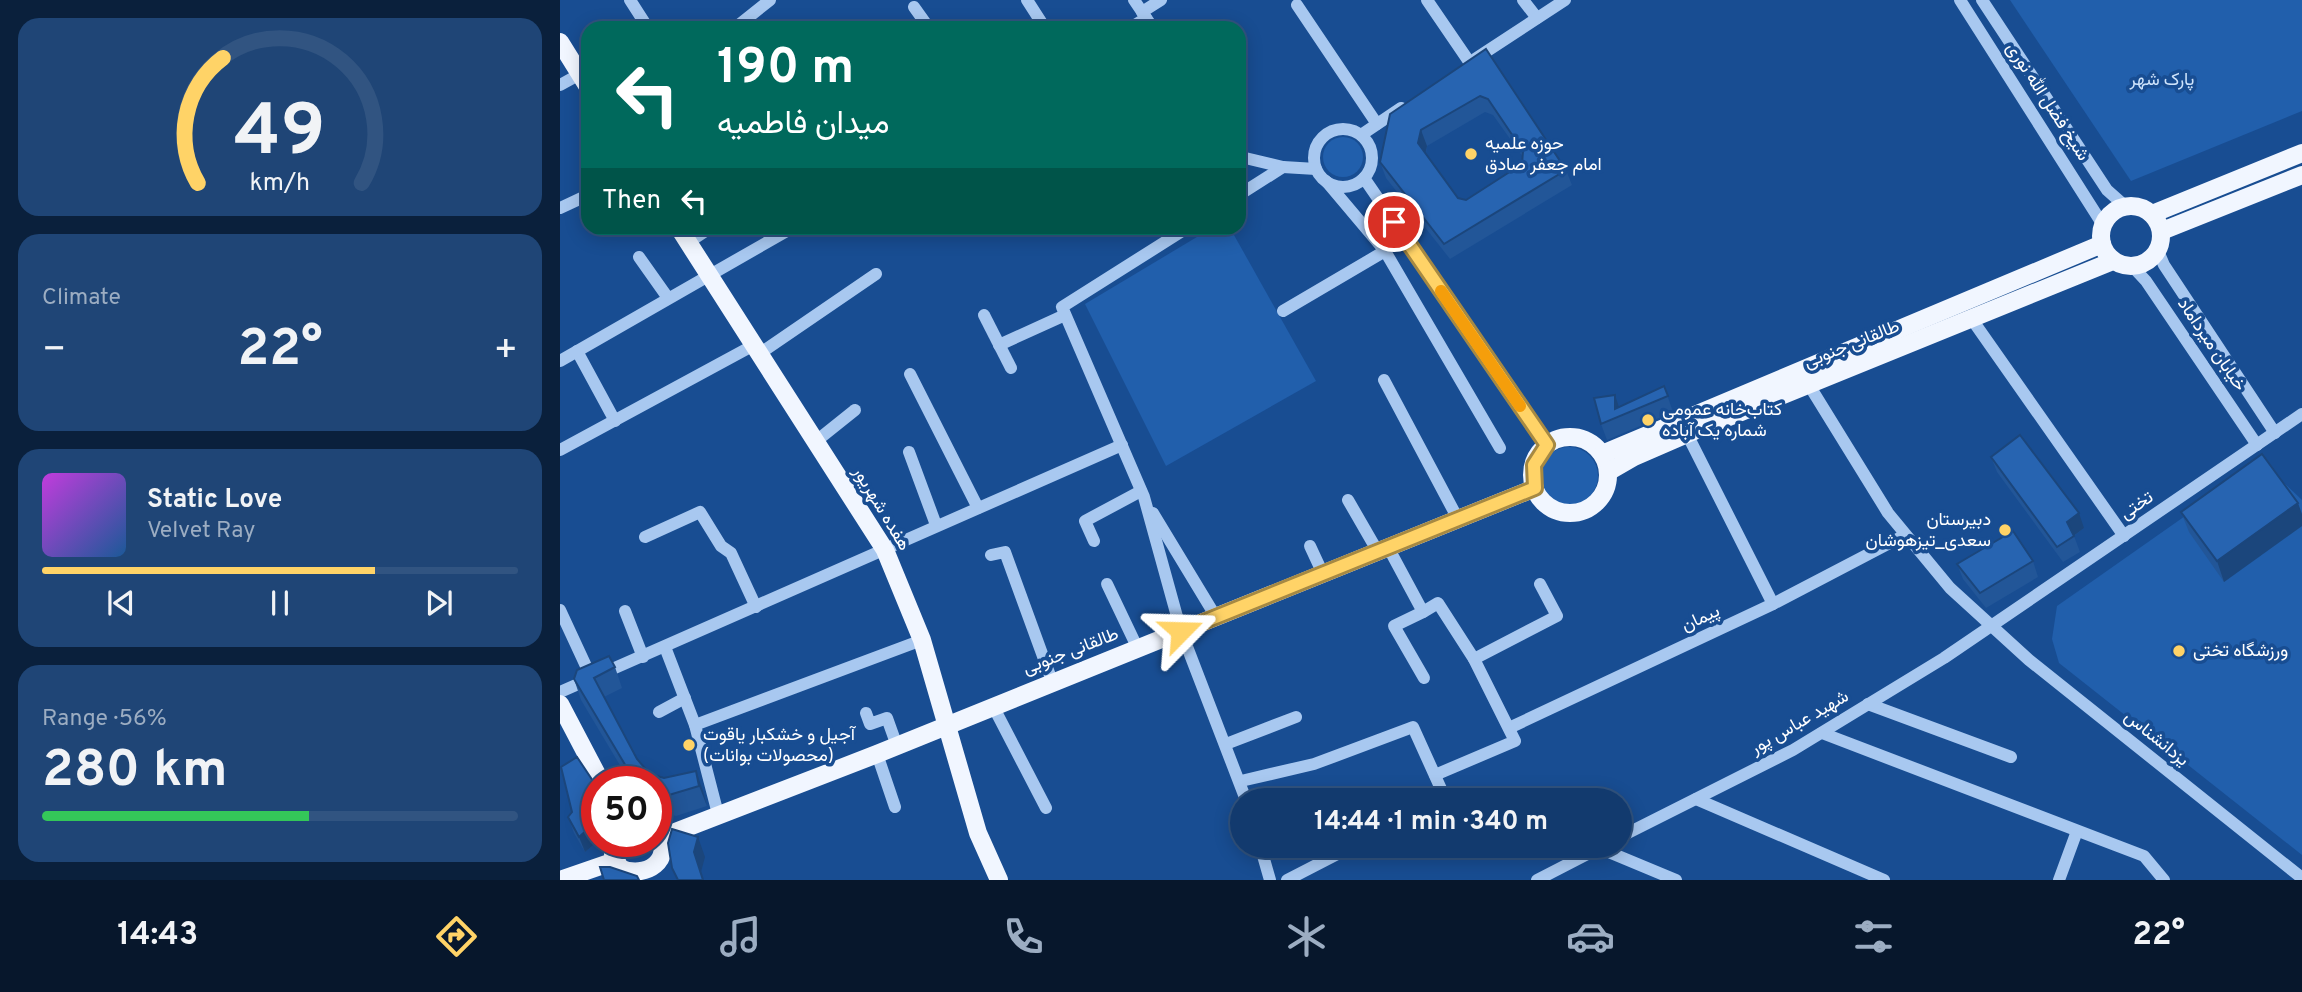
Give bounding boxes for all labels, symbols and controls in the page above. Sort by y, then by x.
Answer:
street label: شیخ فضل الله نوری [2000,38,2095,166]
text: 190 m [717,39,854,101]
icon: left [602,49,693,140]
park label: پارک شهر [2129,69,2194,92]
text: 49 [234,89,326,181]
text: میدان فاطمیه [717,105,890,145]
place label: حوزه علمیه امام جعفر صادق [1485,133,1602,177]
marker: حوزه علمیه امام جعفر صادق [1463,146,1479,162]
text: km/h [250,168,310,200]
icon: left [675,182,713,220]
text: Then [602,185,661,218]
pin [1364,192,1424,252]
icon: arrive [1375,203,1413,241]
text: Climate [42,284,121,313]
street label: خیابان میرداماد [2171,294,2251,396]
street label: طالقانی جنوبی [1801,315,1903,375]
text: 22° [237,318,323,384]
text: − [42,327,67,376]
text: + [493,327,518,376]
place label: کتاب‌خانه عمومی شماره یک آباده [1662,399,1782,443]
marker: کتاب‌خانه عمومی شماره یک آباده [1640,412,1656,428]
street label: هفده شهریور [846,462,915,555]
text: Static Love [147,484,282,517]
street label: تختی [2116,486,2158,526]
place label: دبیرستان سعدی_تیزهوشان [1866,509,1991,553]
text: Velvet Ray [147,517,255,546]
marker: دبیرستان سعدی_تیزهوشان [1997,522,2013,538]
icon: previous [102,584,140,622]
icon: pause [261,584,299,622]
icon: next [420,584,458,622]
position arrow [1144,594,1218,668]
street label: پیمان [1678,600,1724,638]
street label: طالقانی جنوبی [1020,623,1122,681]
place label: ورزشگاه تختی [2193,640,2288,663]
marker: ورزشگاه تختی [2171,643,2187,659]
street label: شهید عباس پور [1746,686,1853,761]
text: Range · 56% [42,705,167,734]
street label: یزدانشناس [2119,706,2193,772]
place label: آجیل و خشکبار یاقوت (محصولات بوانات) [703,724,857,768]
marker: آجیل و خشکبار یاقوت (محصولات بوانات) [681,737,697,753]
text: 280 km [42,739,228,805]
speed limit sign: 50 [581,766,672,857]
text: 14:44 · 1 min · 340 m [1314,806,1548,839]
icon: directions [432,912,481,961]
icon: music [716,912,765,961]
icon: phone [999,912,1048,961]
icon: climate [1282,912,1331,961]
icon: car [1566,912,1615,961]
icon: filters [1849,912,1898,961]
text: 14:43 [117,916,198,956]
text: 22° [2132,916,2185,956]

